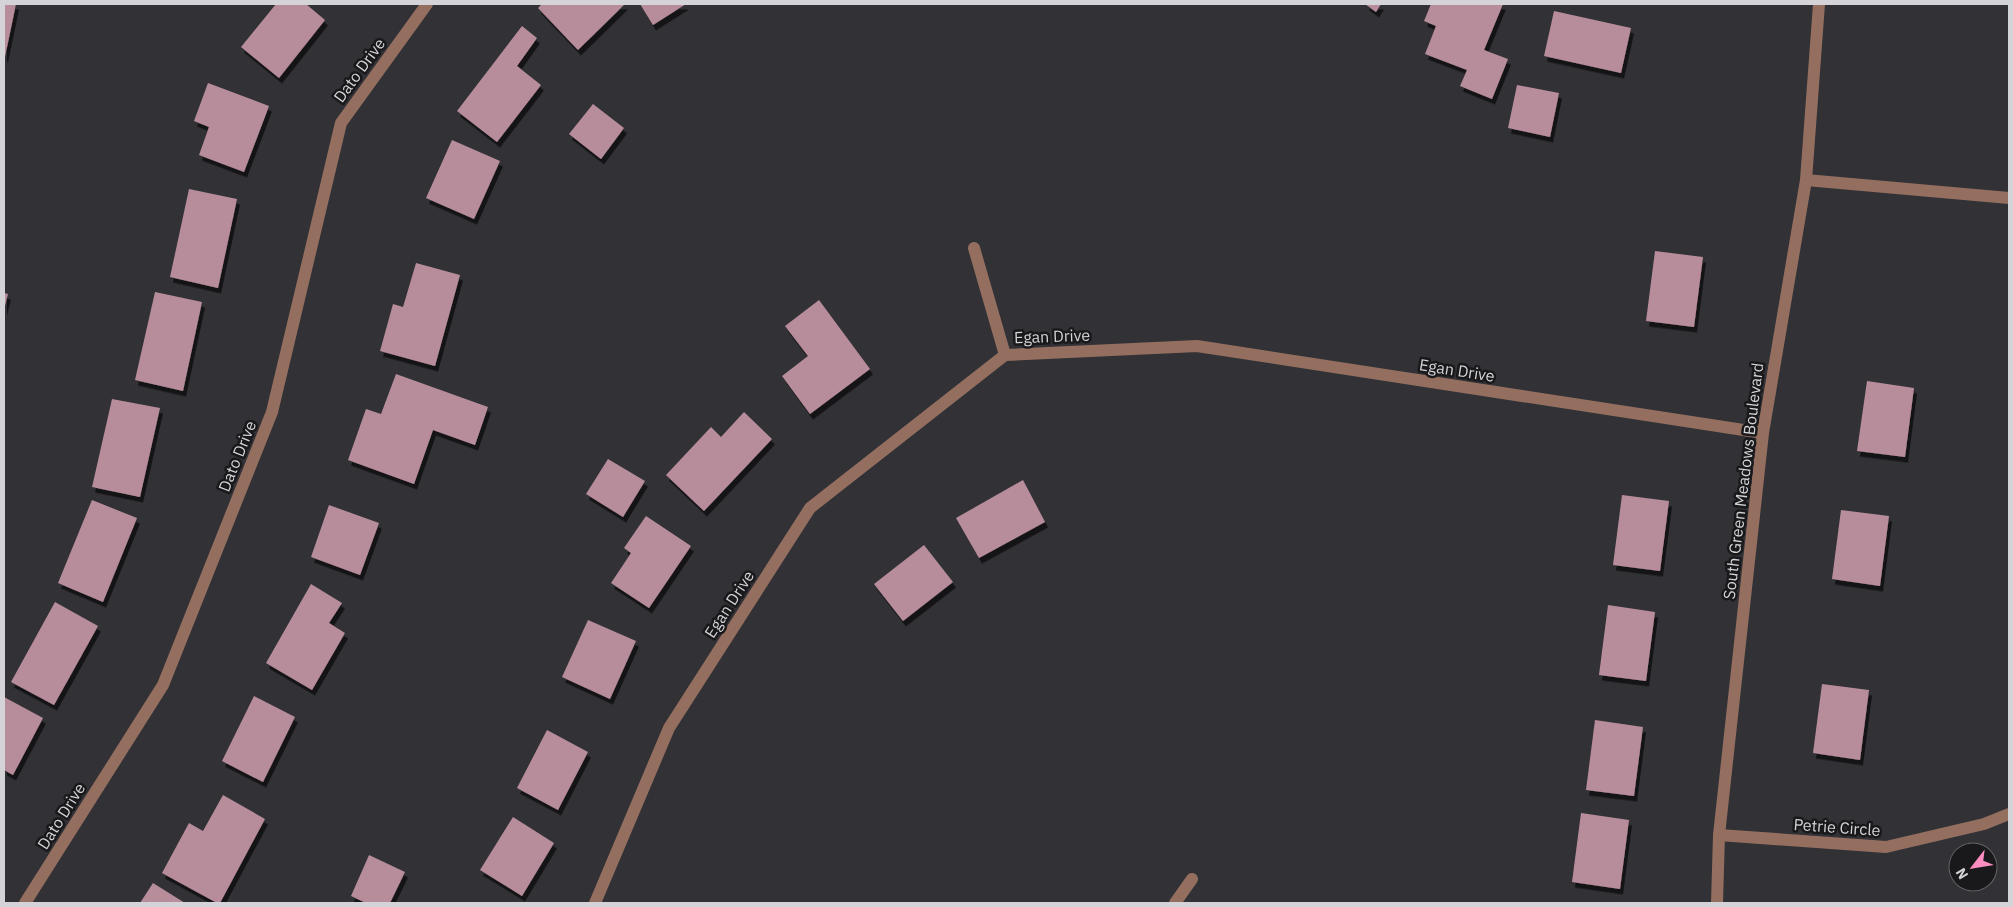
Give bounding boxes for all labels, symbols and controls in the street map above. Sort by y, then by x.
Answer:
street label: Dato Drive [329,34,389,106]
street label: Egan Drive [1014,325,1091,347]
street label: Egan Drive [1418,354,1496,386]
street label: South Green Meadows Boulevard [1719,362,1767,600]
street label: Dato Drive [214,417,260,494]
street label: Egan Drive [700,566,758,641]
street label: Dato Drive [33,779,89,853]
street label: Petrie Circle [1793,814,1881,840]
north arrow [1948,842,1998,892]
text: N [1952,865,1972,883]

